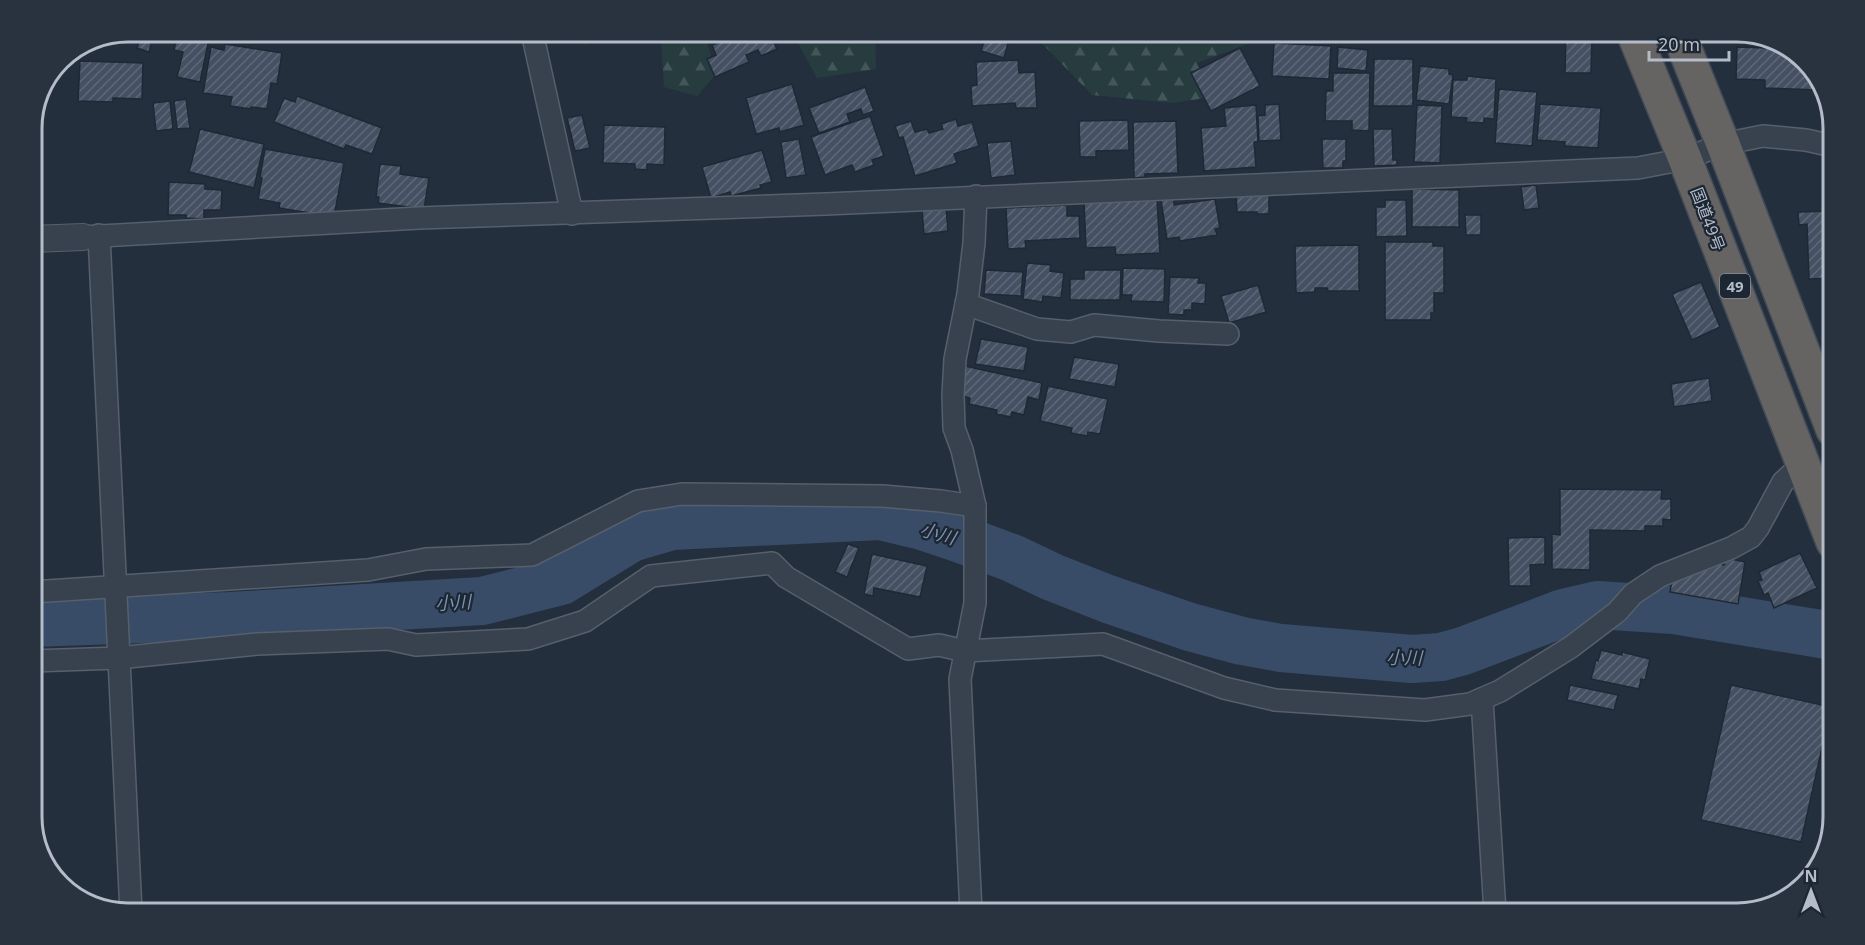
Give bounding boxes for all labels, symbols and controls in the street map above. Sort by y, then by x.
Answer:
scale bar [1649,24,1728,62]
text: 20 m [1658,32,1700,56]
street label: 国道49号 [1686,184,1730,254]
road number: 49 [1720,274,1750,298]
water label: 小川 [917,517,961,550]
water label: 小川 [434,589,474,615]
water label: 小川 [1386,645,1424,669]
north arrow [1781,861,1841,921]
text: N [1804,865,1818,887]

